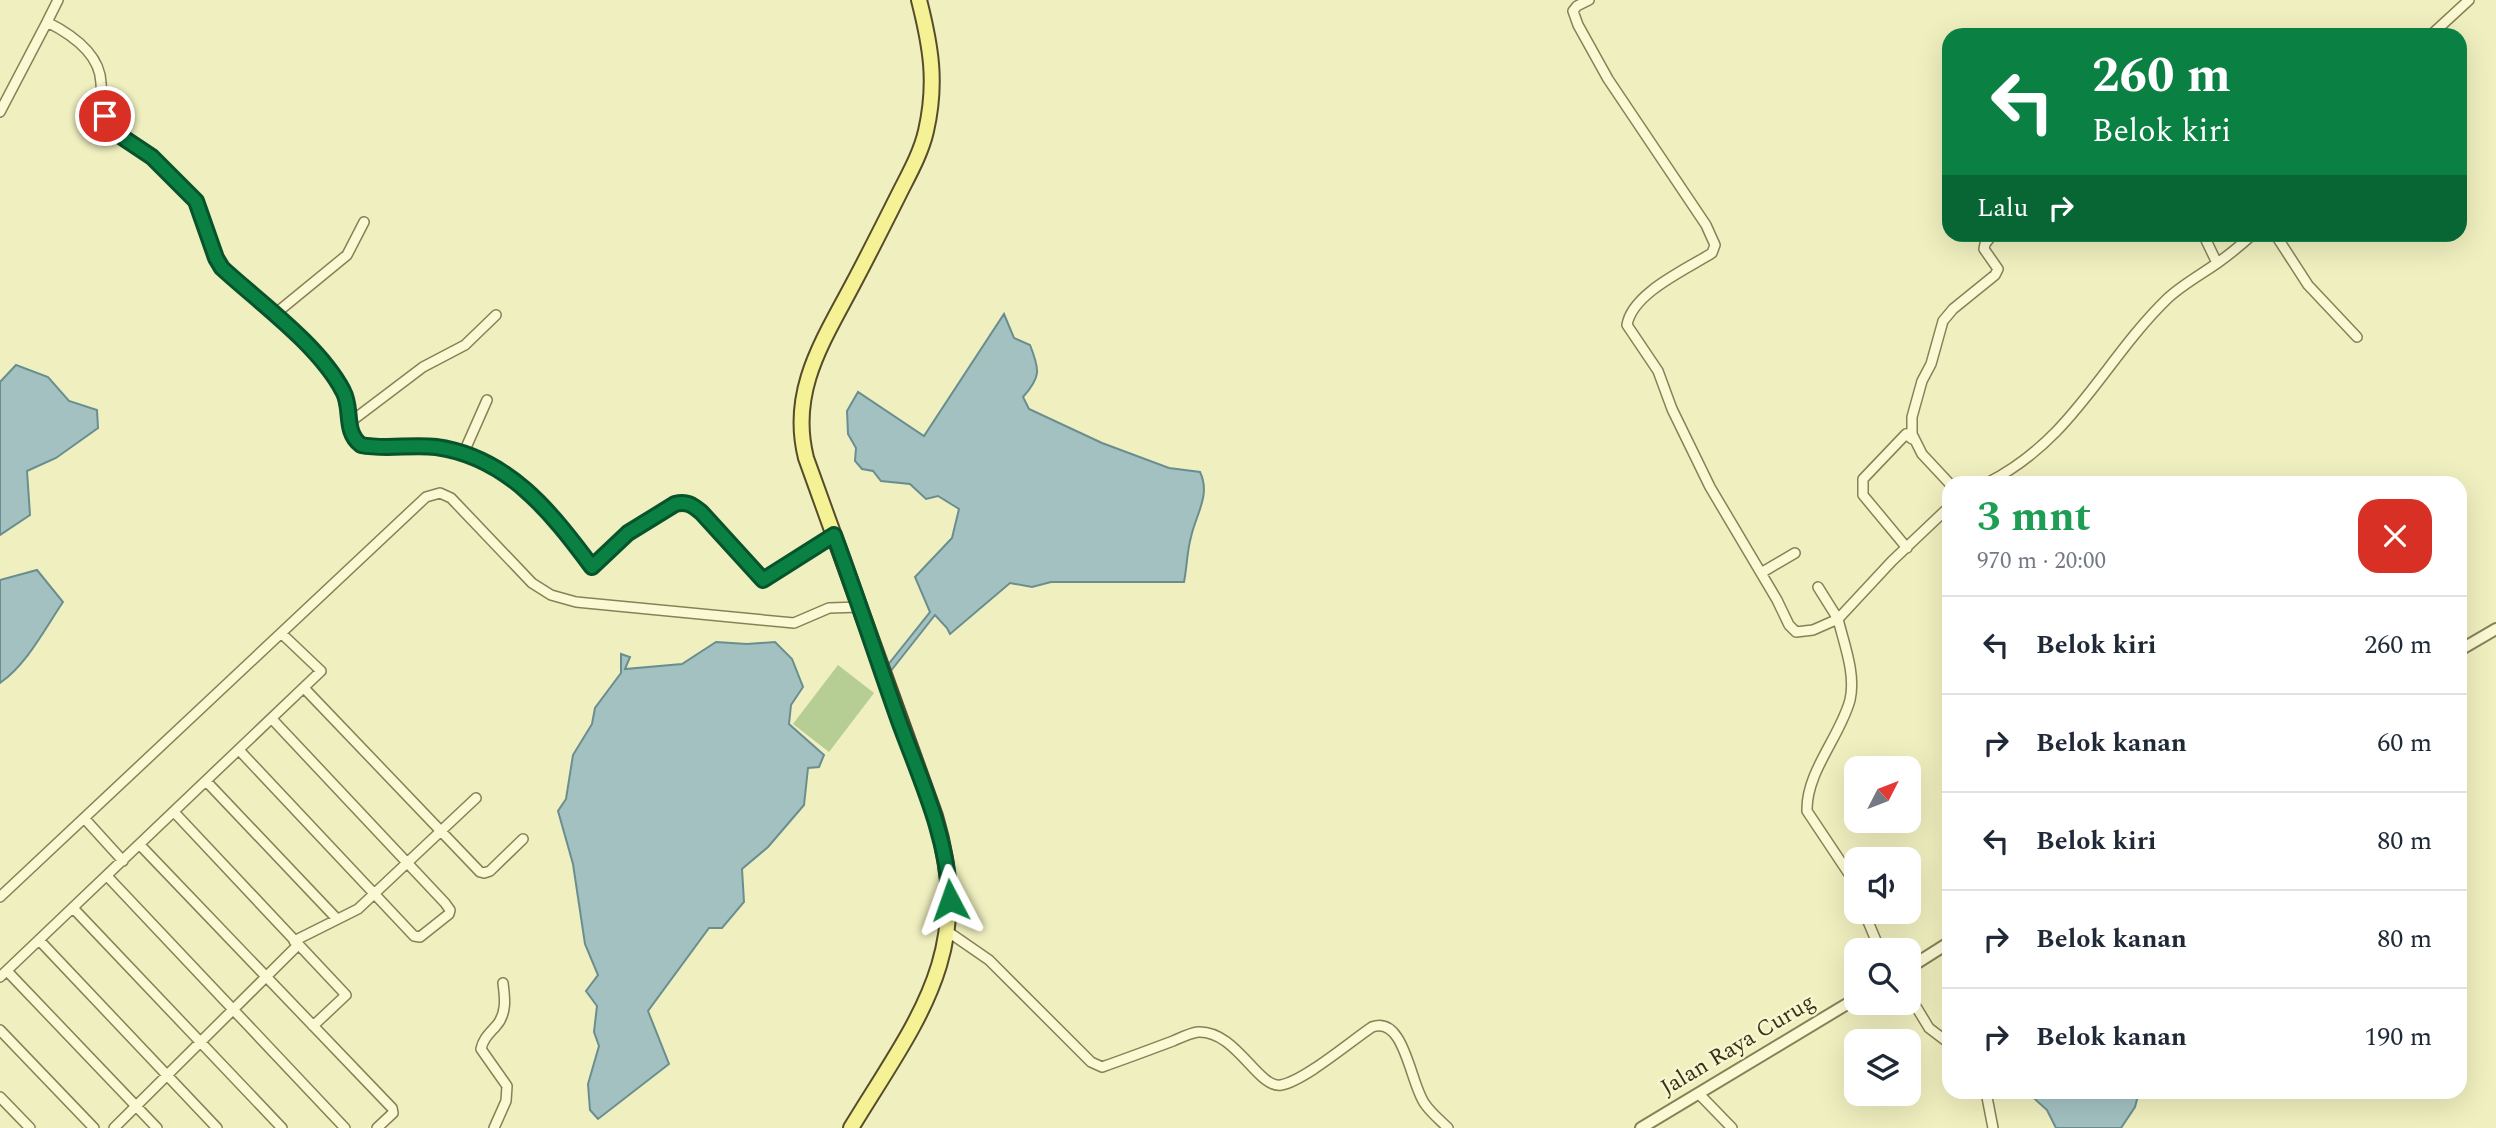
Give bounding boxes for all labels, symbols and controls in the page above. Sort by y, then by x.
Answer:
text: 260 m [2092,39,2231,114]
icon: left [1977,56,2068,147]
pin [75,86,135,146]
icon: arrive [86,97,124,135]
text: Belok kiri [2092,107,2231,156]
text: Lalu [1977,188,2028,228]
icon: right [2042,189,2080,227]
text: 3 mnt [1977,486,2091,549]
button: close [2358,499,2432,573]
text: 970 m · 20:00 [1977,544,2106,579]
text: Belok kiri [2036,625,2156,665]
text: 260 m [2364,625,2432,665]
icon: left [1977,626,2015,664]
text: Belok kanan [2036,723,2187,763]
text: 60 m [2377,723,2432,763]
icon: right [1977,724,2015,762]
north arrow [1844,756,1922,833]
map controls [1844,756,1921,1106]
text: Belok kiri [2036,821,2156,861]
text: 80 m [2377,821,2432,861]
icon: left [1977,822,2015,860]
button: sound [1844,847,1921,924]
position arrow [913,863,987,937]
text: Belok kanan [2036,919,2187,959]
text: 80 m [2377,919,2432,959]
icon: right [1977,920,2015,958]
button: search [1844,938,1921,1015]
street label: Jalan Raya Curug [1654,985,1822,1105]
text: Belok kanan [2036,1017,2187,1057]
text: 190 m [2364,1017,2432,1057]
icon: right [1977,1018,2015,1056]
button: layers [1844,1029,1921,1106]

